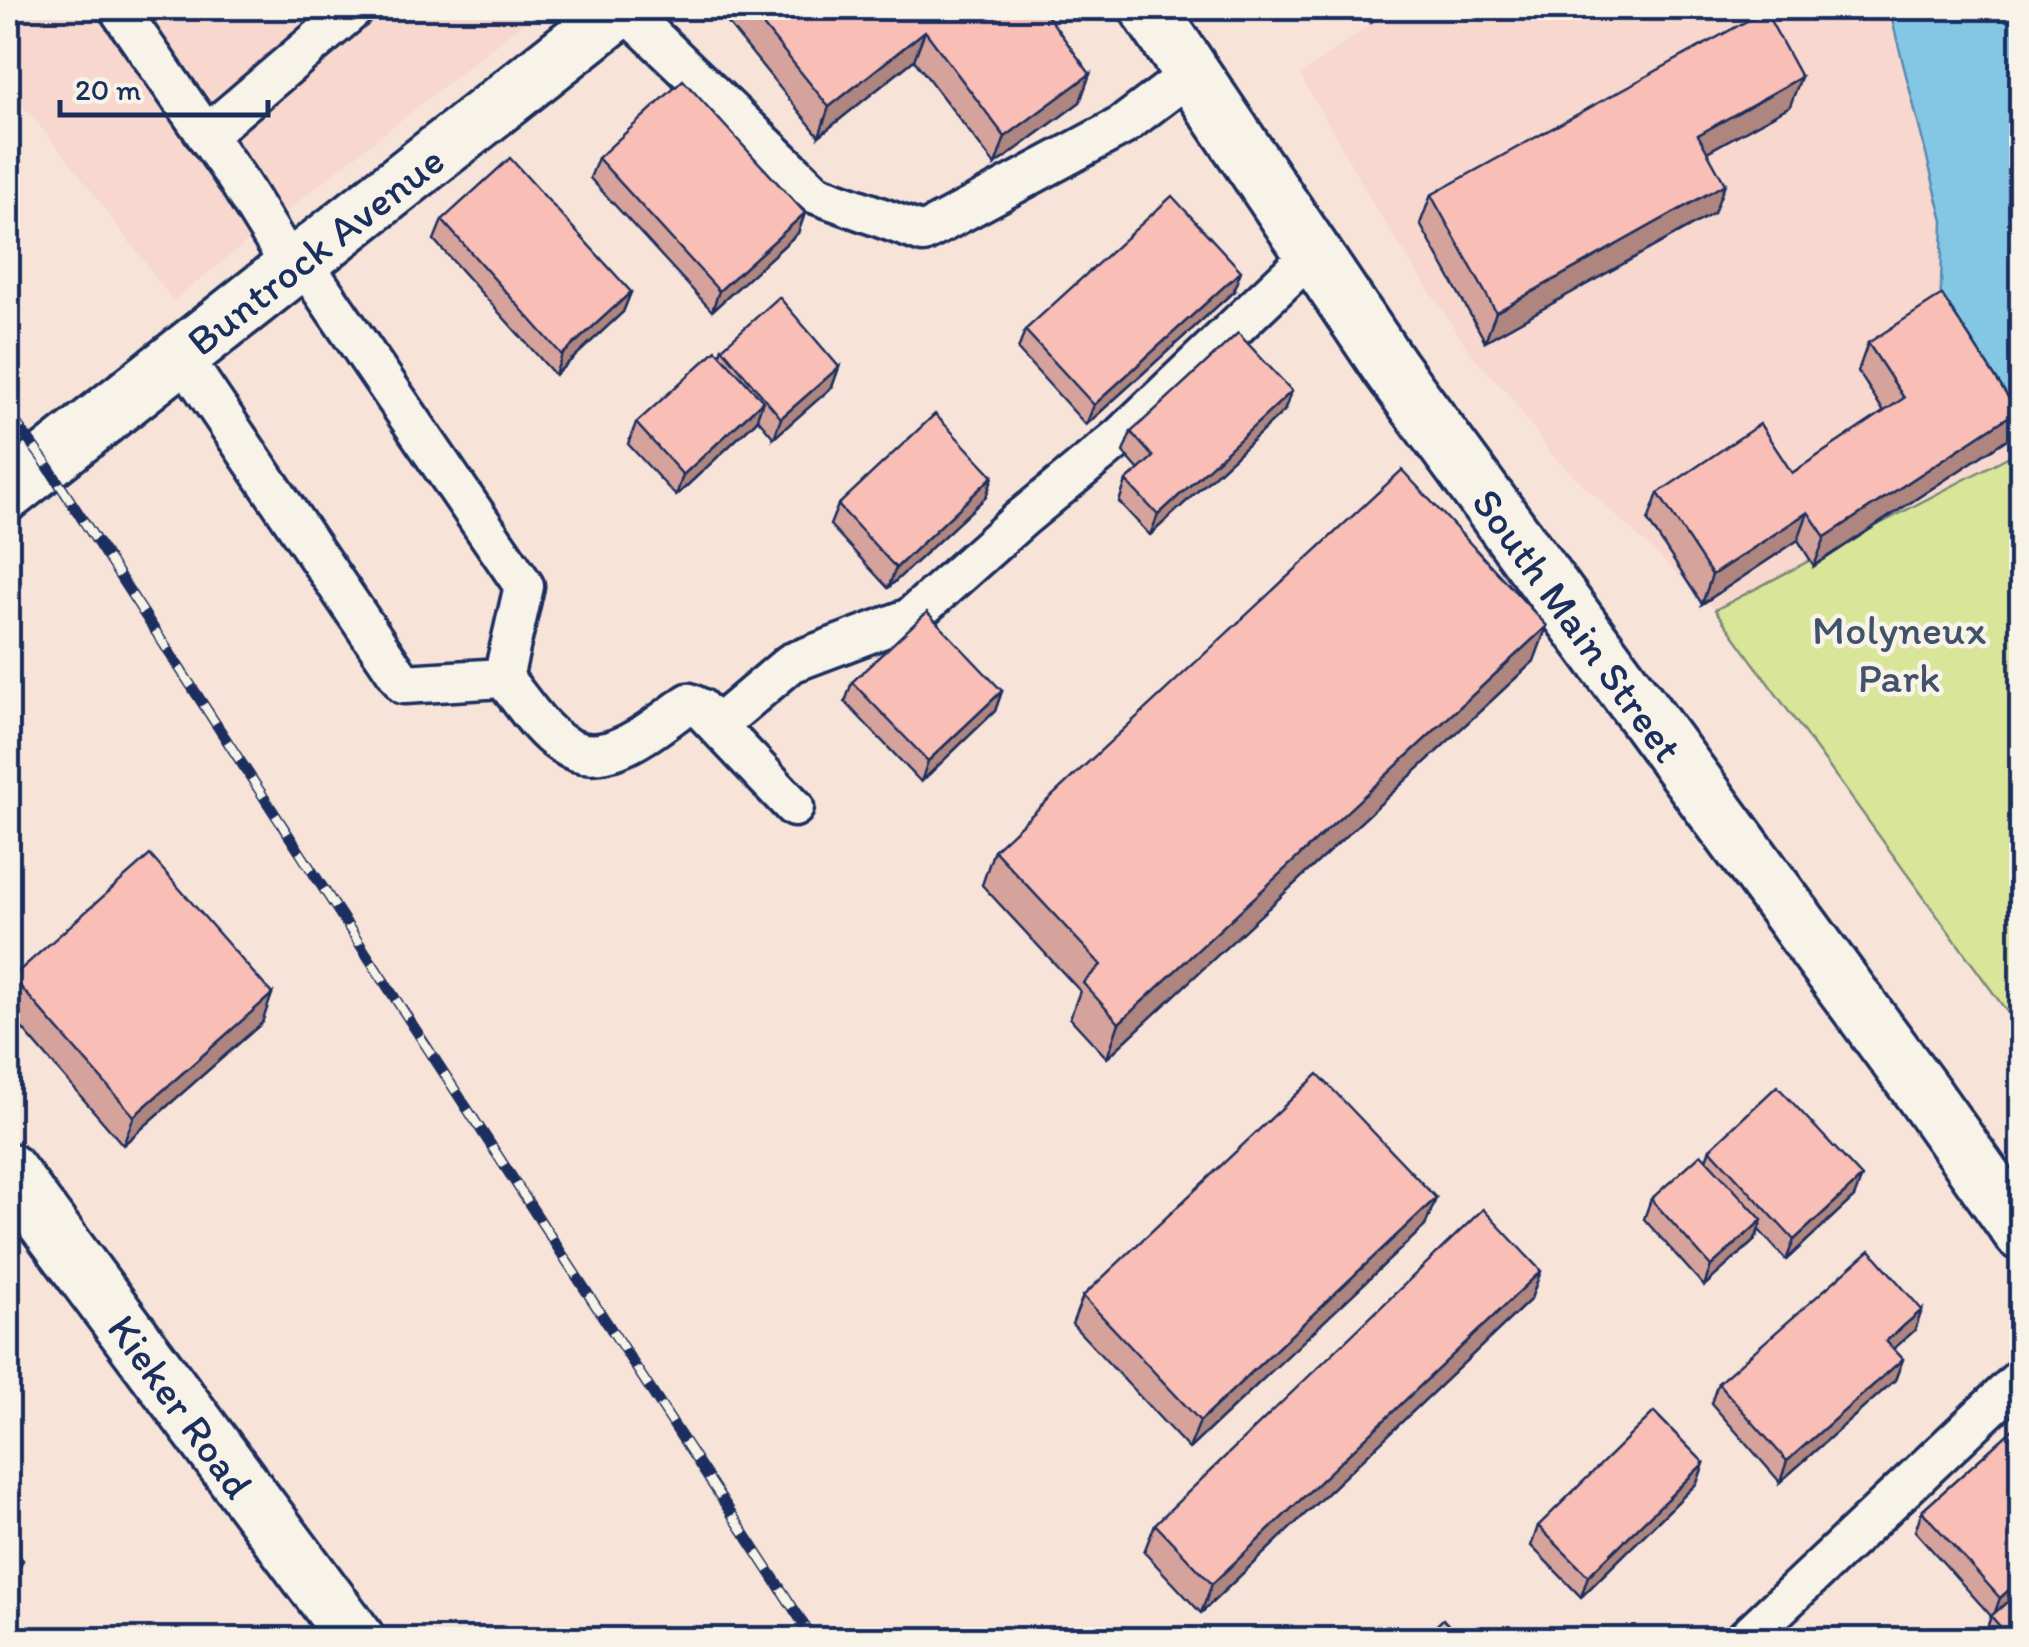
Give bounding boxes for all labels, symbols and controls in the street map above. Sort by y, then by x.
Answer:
scale bar [60,55,268,117]
text: 20 m [75,71,141,108]
street label: Buntrock Avenue [177,134,454,366]
street label: South Main Street [1461,479,1694,772]
park label: Molyneux Park [1812,604,1986,703]
street label: Kieker Road [97,1304,264,1508]

